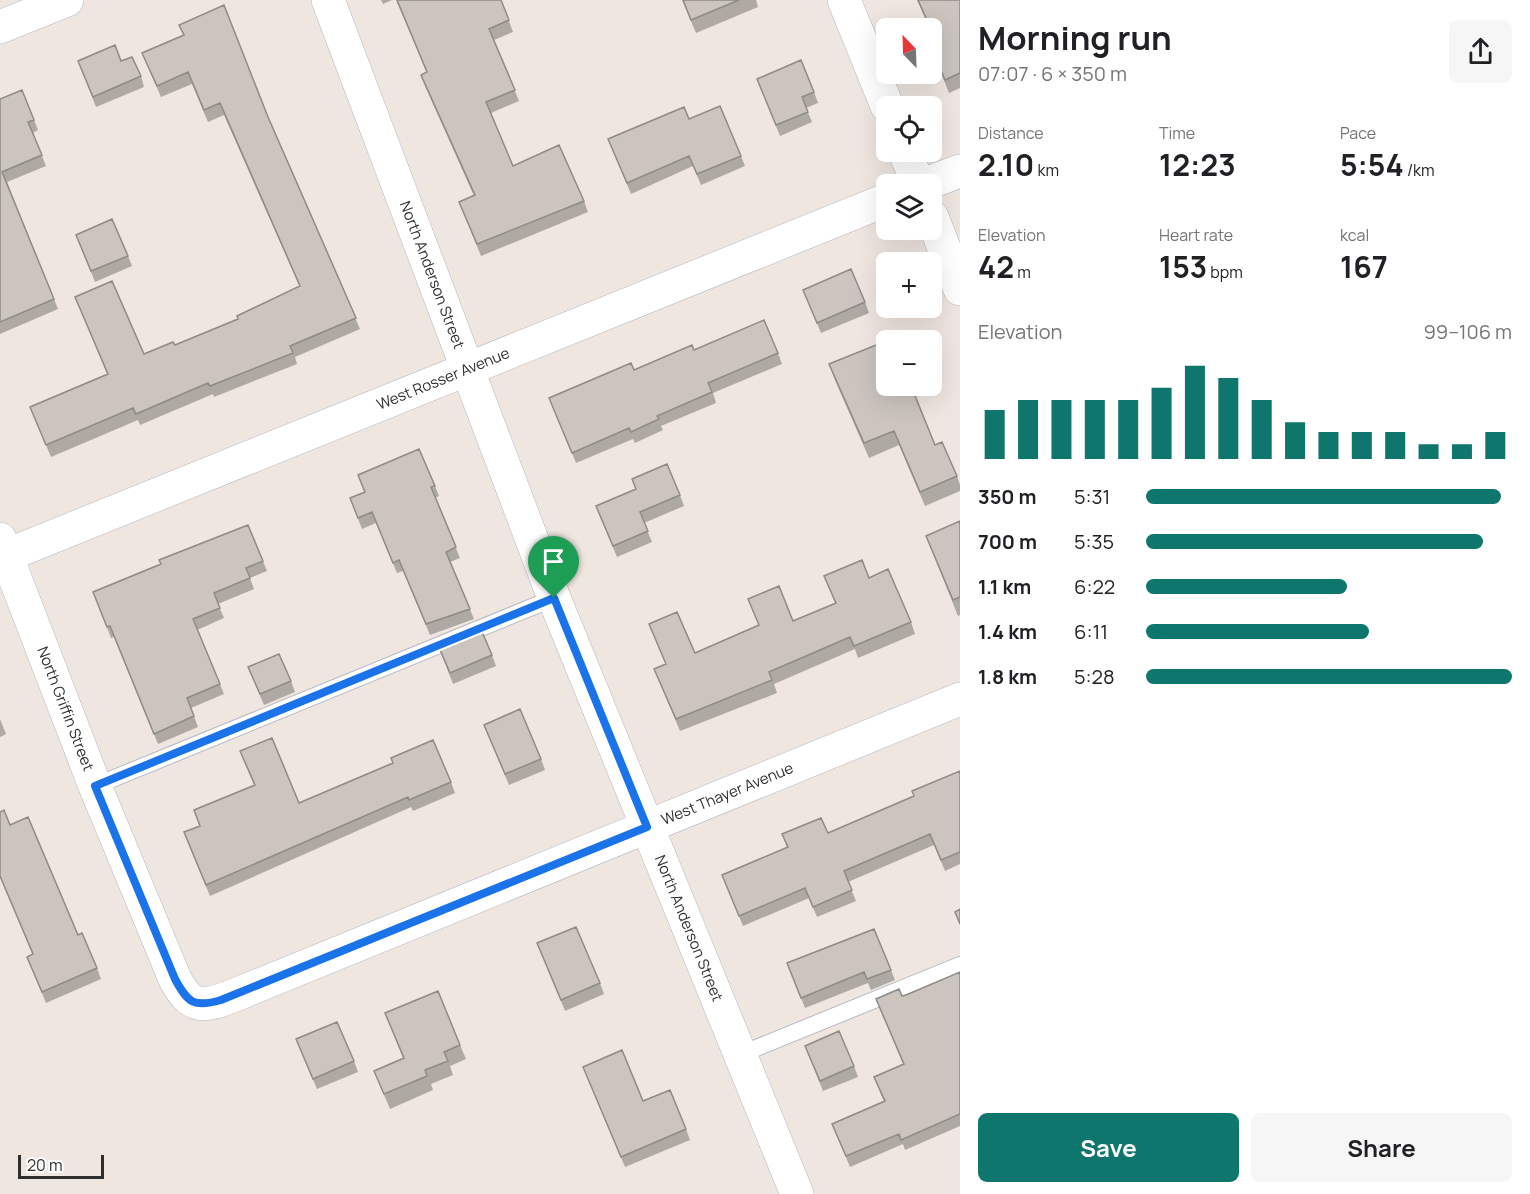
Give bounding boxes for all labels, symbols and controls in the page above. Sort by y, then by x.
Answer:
text: Morning run [978,15,1172,60]
north arrow [876,18,942,84]
map controls [876,18,942,396]
button: share [1449,20,1512,83]
text: 07:07 · 6 × 350 m [978,60,1127,87]
button: locate [876,96,942,162]
text: Distance [978,122,1044,144]
text: Time [1159,122,1195,144]
text: Pace [1340,122,1376,144]
text: 2.10 [978,144,1034,185]
text: 12:23 [1159,144,1236,185]
text: 5:54 [1340,144,1404,185]
text: km [1034,159,1059,181]
text: /km [1404,159,1435,181]
button: layers [876,174,942,240]
street label: North Anderson Street [395,198,470,352]
text: Elevation [978,224,1046,246]
text: Heart rate [1159,224,1233,246]
text: kcal [1340,224,1369,246]
text: 42 [978,246,1014,287]
text: 153 [1159,246,1207,287]
text: 167 [1340,246,1388,287]
button: + [876,252,942,318]
text: m [1014,261,1031,283]
text: bpm [1207,261,1243,283]
text: Elevation [978,318,1062,345]
text: 99–106 m [1423,318,1512,345]
button: − [876,330,942,396]
street label: West Rosser Avenue [373,342,513,415]
text: 350 m [978,483,1037,510]
text: 5:31 [1074,483,1110,510]
text: 700 m [978,528,1037,555]
text: 5:35 [1074,528,1114,555]
pin [528,536,579,598]
icon: arrive [537,545,570,578]
text: 1.1 km [978,573,1031,600]
text: 6:22 [1074,573,1115,600]
text: 1.4 km [978,618,1037,645]
text: 6:11 [1074,618,1108,645]
street label: North Griffin Street [32,643,99,774]
text: 1.8 km [978,663,1037,690]
text: 5:28 [1074,663,1115,690]
street label: West Thayer Avenue [658,757,797,830]
street label: North Anderson Street [650,852,728,1005]
button: Save [978,1113,1239,1182]
button: Share [1251,1113,1512,1182]
scale bar [18,1152,104,1180]
text: 20 m [27,1154,63,1176]

